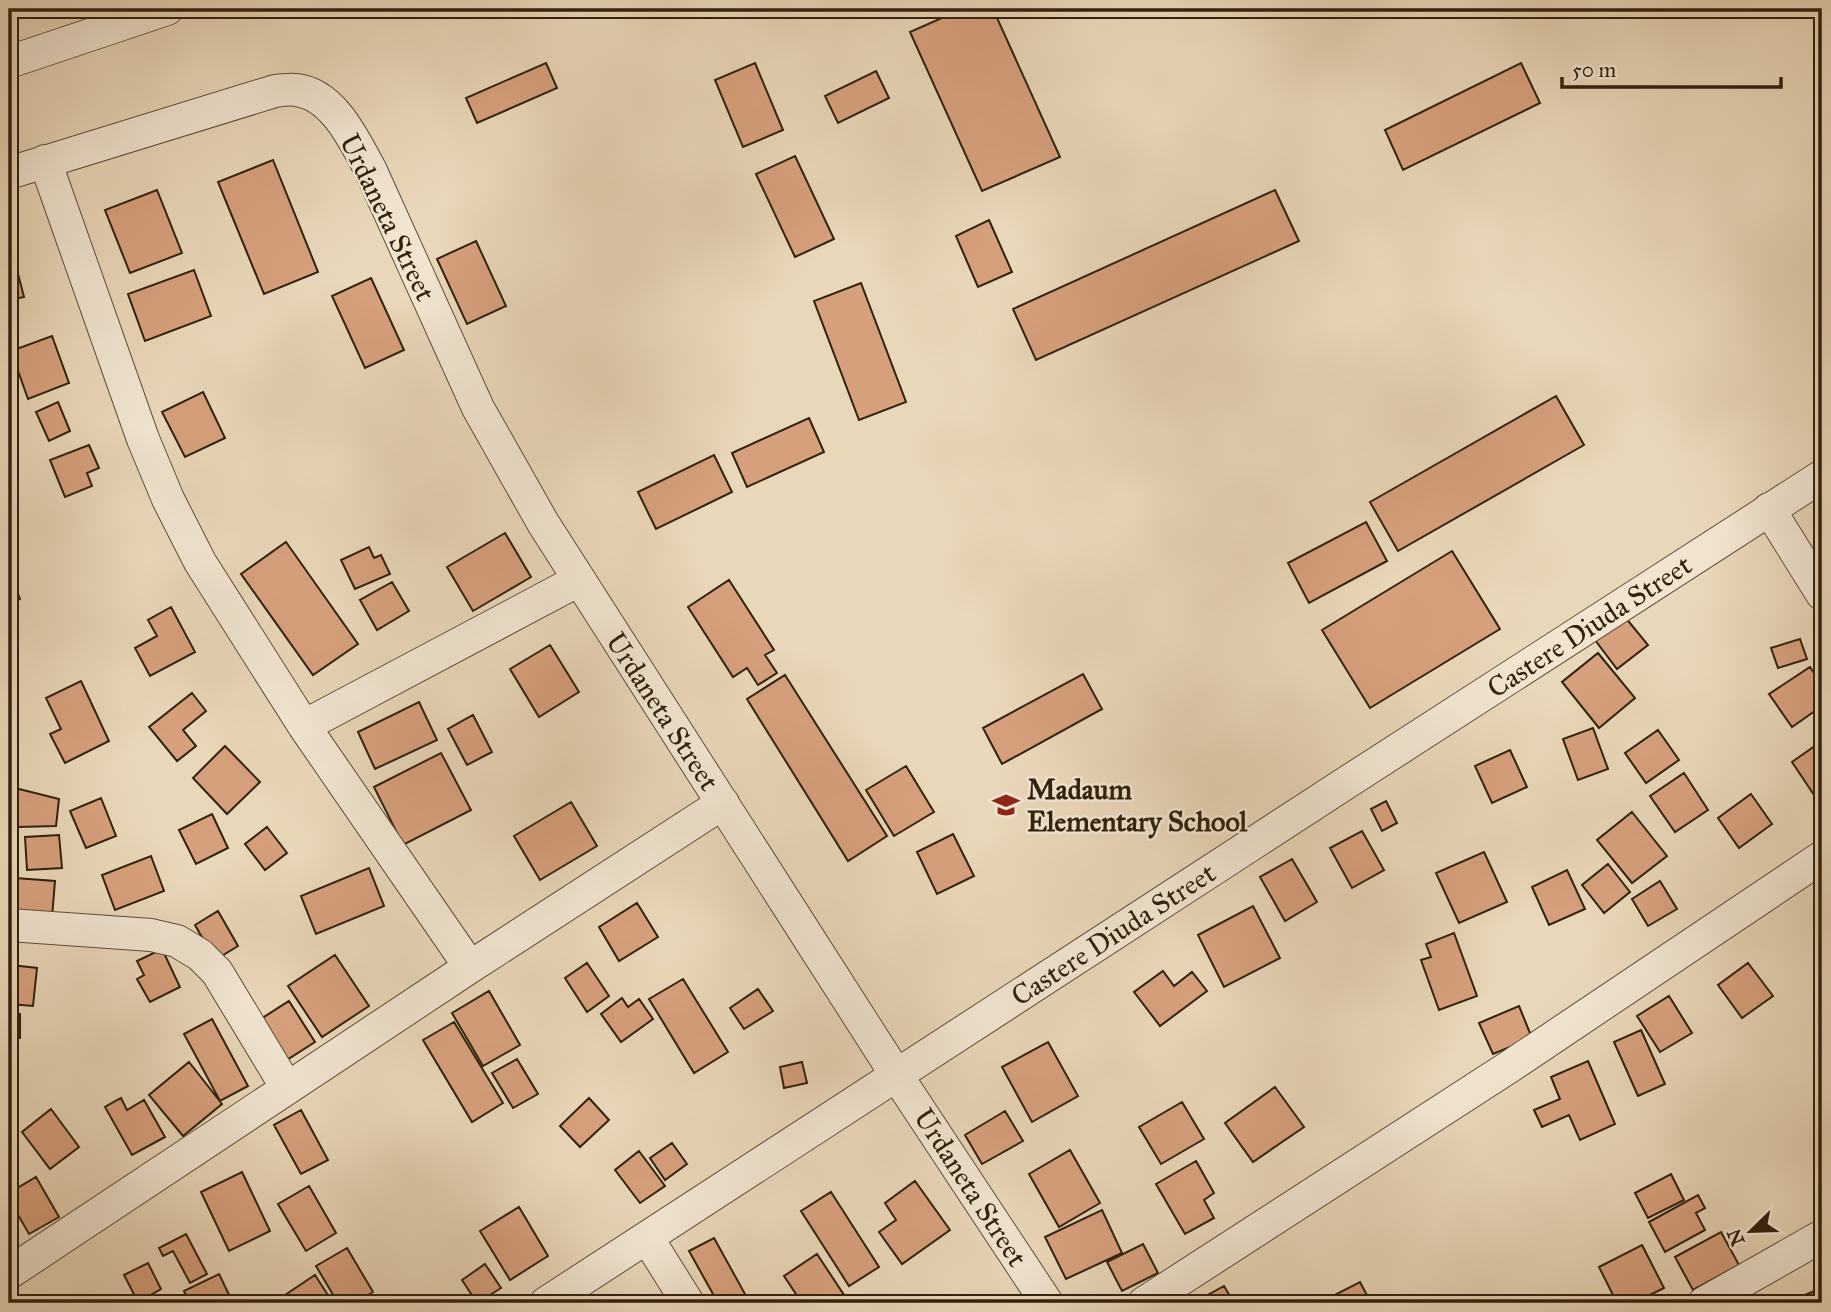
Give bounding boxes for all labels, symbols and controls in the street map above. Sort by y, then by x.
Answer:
scale bar [1562,46,1780,90]
text: 50 m [1572,57,1617,83]
street label: Urdaneta Street [332,128,443,307]
street label: Castere Diuda Street [1480,547,1698,706]
street label: Urdaneta Street [598,625,727,797]
place label: Madaum Elementary School [1027,772,1248,839]
school or university icon: Madaum Elementary School [991,790,1021,820]
street label: Castere Diuda Street [1004,855,1222,1014]
street label: Urdaneta Street [906,1101,1035,1273]
north arrow [1716,1196,1786,1266]
text: N [1722,1226,1750,1249]

